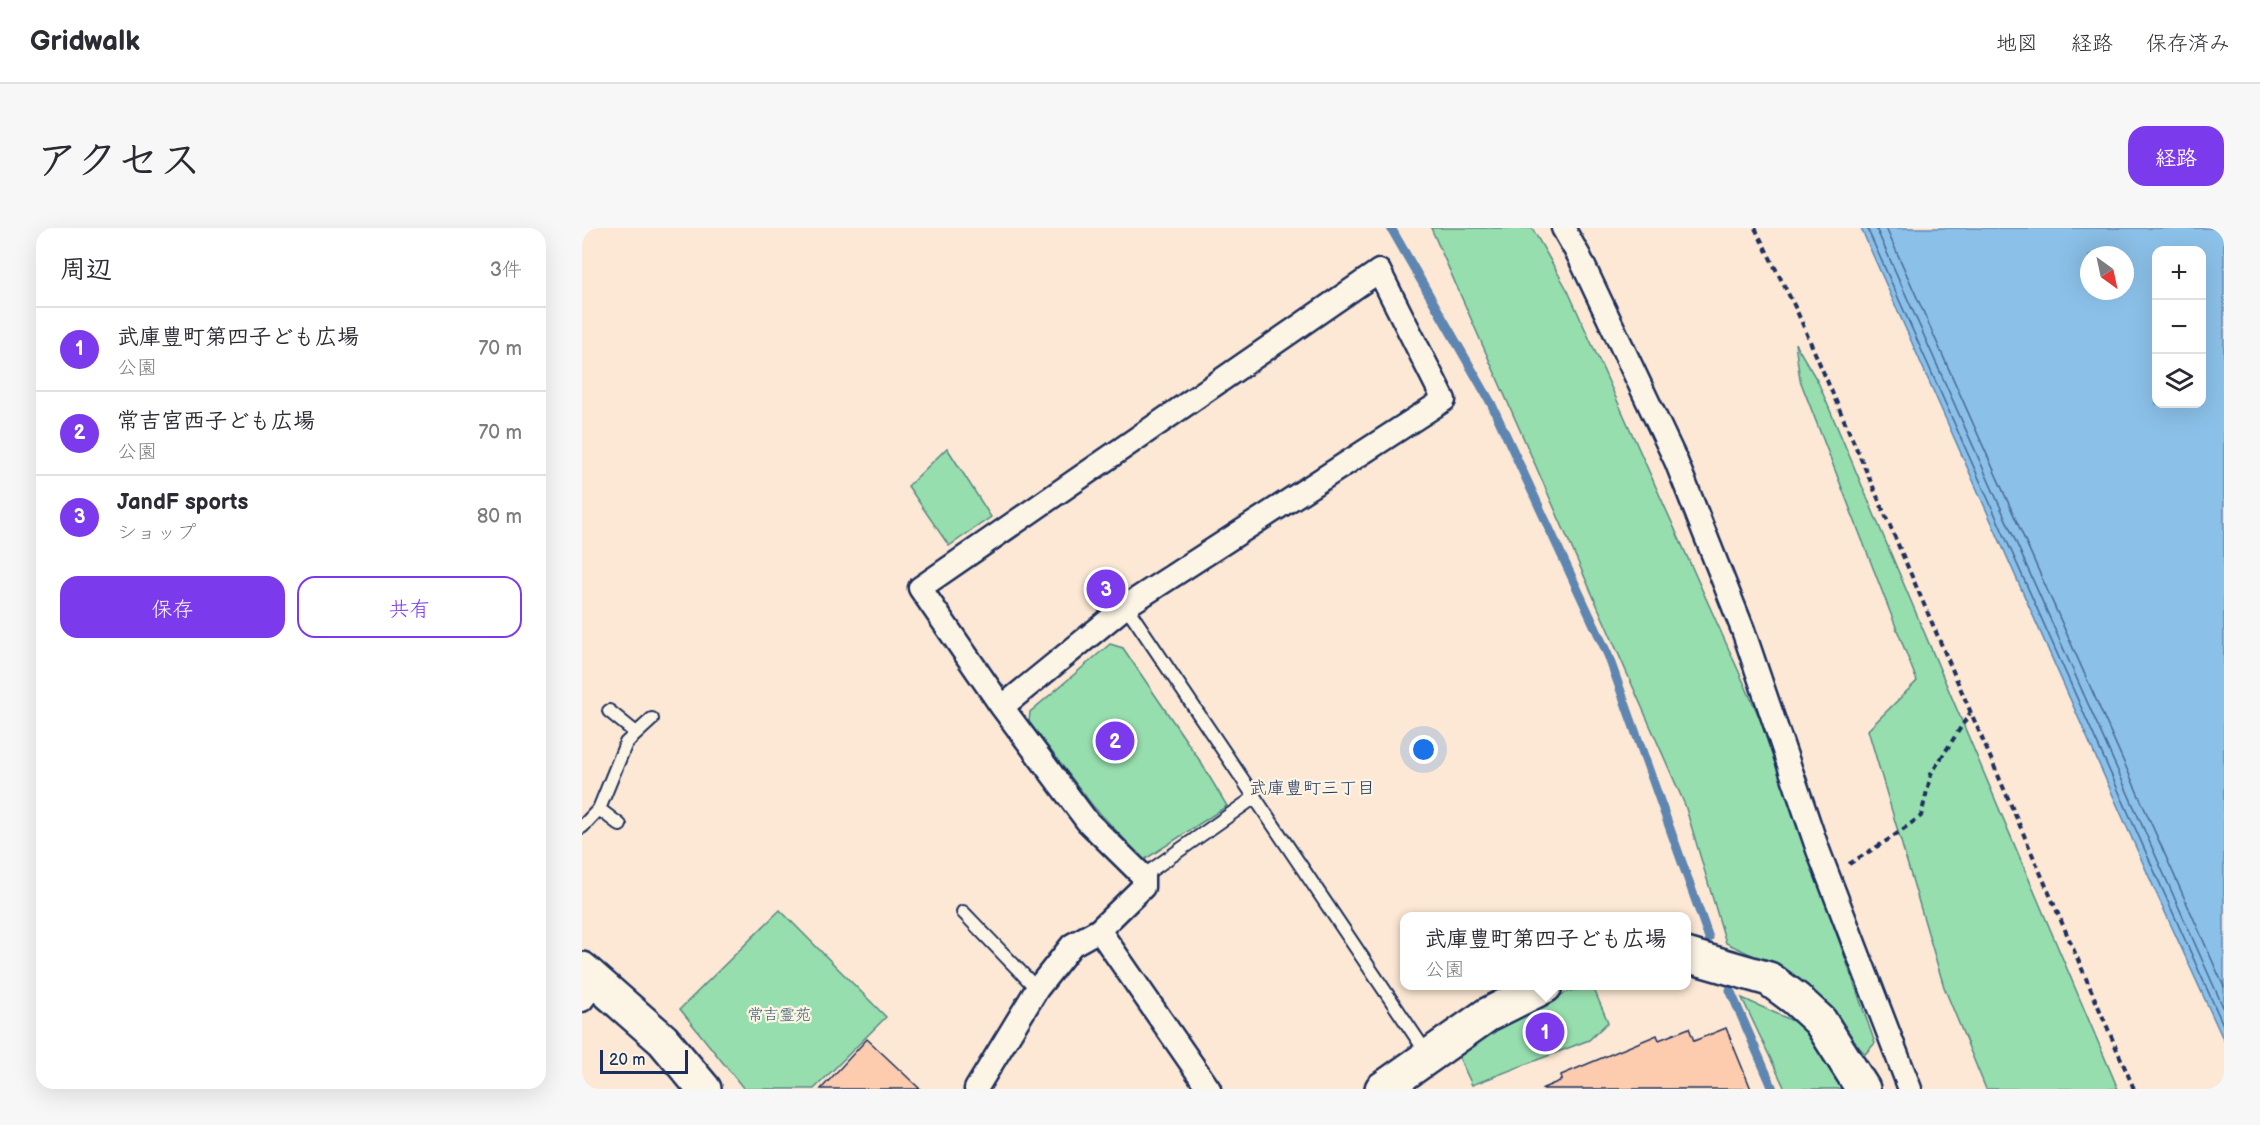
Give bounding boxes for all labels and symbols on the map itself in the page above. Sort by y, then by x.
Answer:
north arrow [2080,246,2134,300]
pin: 3 [1086,566,1126,612]
pin: 2 [1096,718,1134,764]
your location [1409,735,1438,764]
district label: 武庫豊町三丁目 [1249,778,1375,799]
park label: 常吉霊苑 [747,1006,811,1025]
pin: 1 [1526,1010,1564,1054]
scale bar [600,1047,688,1074]

